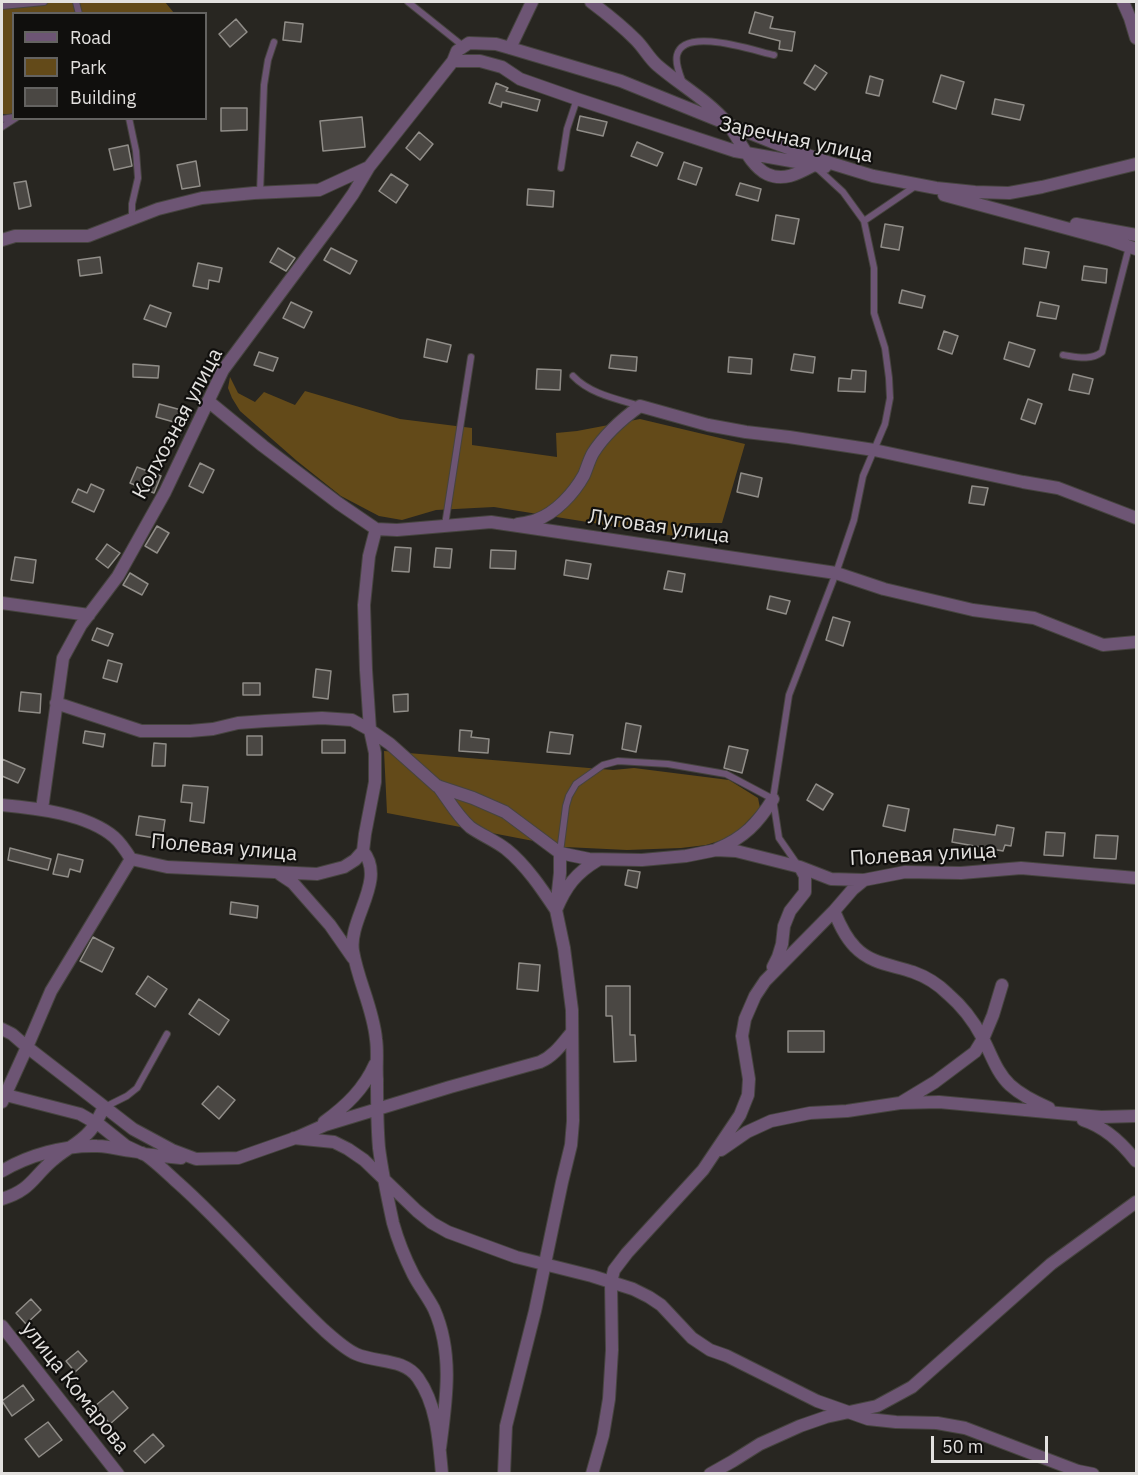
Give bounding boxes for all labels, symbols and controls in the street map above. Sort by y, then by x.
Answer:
legend [12,12,207,120]
text: Road [70,26,111,49]
text: Park [70,56,106,79]
text: Building [70,86,136,109]
street label: Заречная улица [717,111,875,169]
street label: Колхозная улица [128,344,228,504]
street label: Луговая улица [587,505,731,549]
street label: Полевая улица [150,829,298,867]
street label: Полевая улица [849,839,997,871]
street label: улица Комарова [16,1317,134,1459]
scale bar [934,1424,1051,1462]
text: 50 m [942,1435,984,1458]

